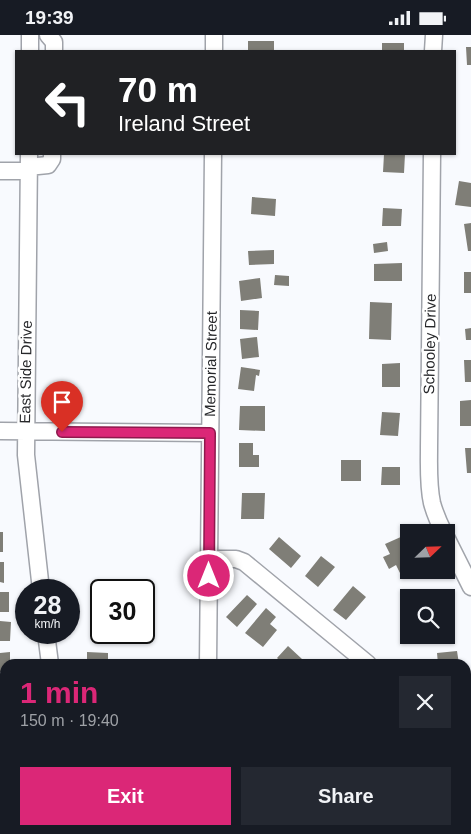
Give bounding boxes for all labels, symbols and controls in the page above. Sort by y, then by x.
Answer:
text: 19:39 [25,7,74,28]
icon: left [35,70,100,135]
text: 70 m [118,70,198,109]
text: Ireland Street [118,111,250,136]
street label: Schooley Drive [420,293,439,395]
street label: Memorial Street [201,310,220,417]
street label: East Side Drive [16,320,35,424]
pin [41,381,83,432]
icon: arrive [48,388,76,416]
north arrow [400,524,455,579]
map controls [400,524,455,644]
position arrow [182,549,234,601]
speed limit sign: 30 [90,579,155,644]
button: search [400,589,455,644]
text: 28 [34,591,61,619]
text: km/h [34,617,61,631]
text: 1 min [20,676,98,709]
button: close [399,676,451,728]
text: 150 m · 19:40 [20,712,119,729]
button: Exit [20,767,231,825]
button: Share [241,767,451,825]

